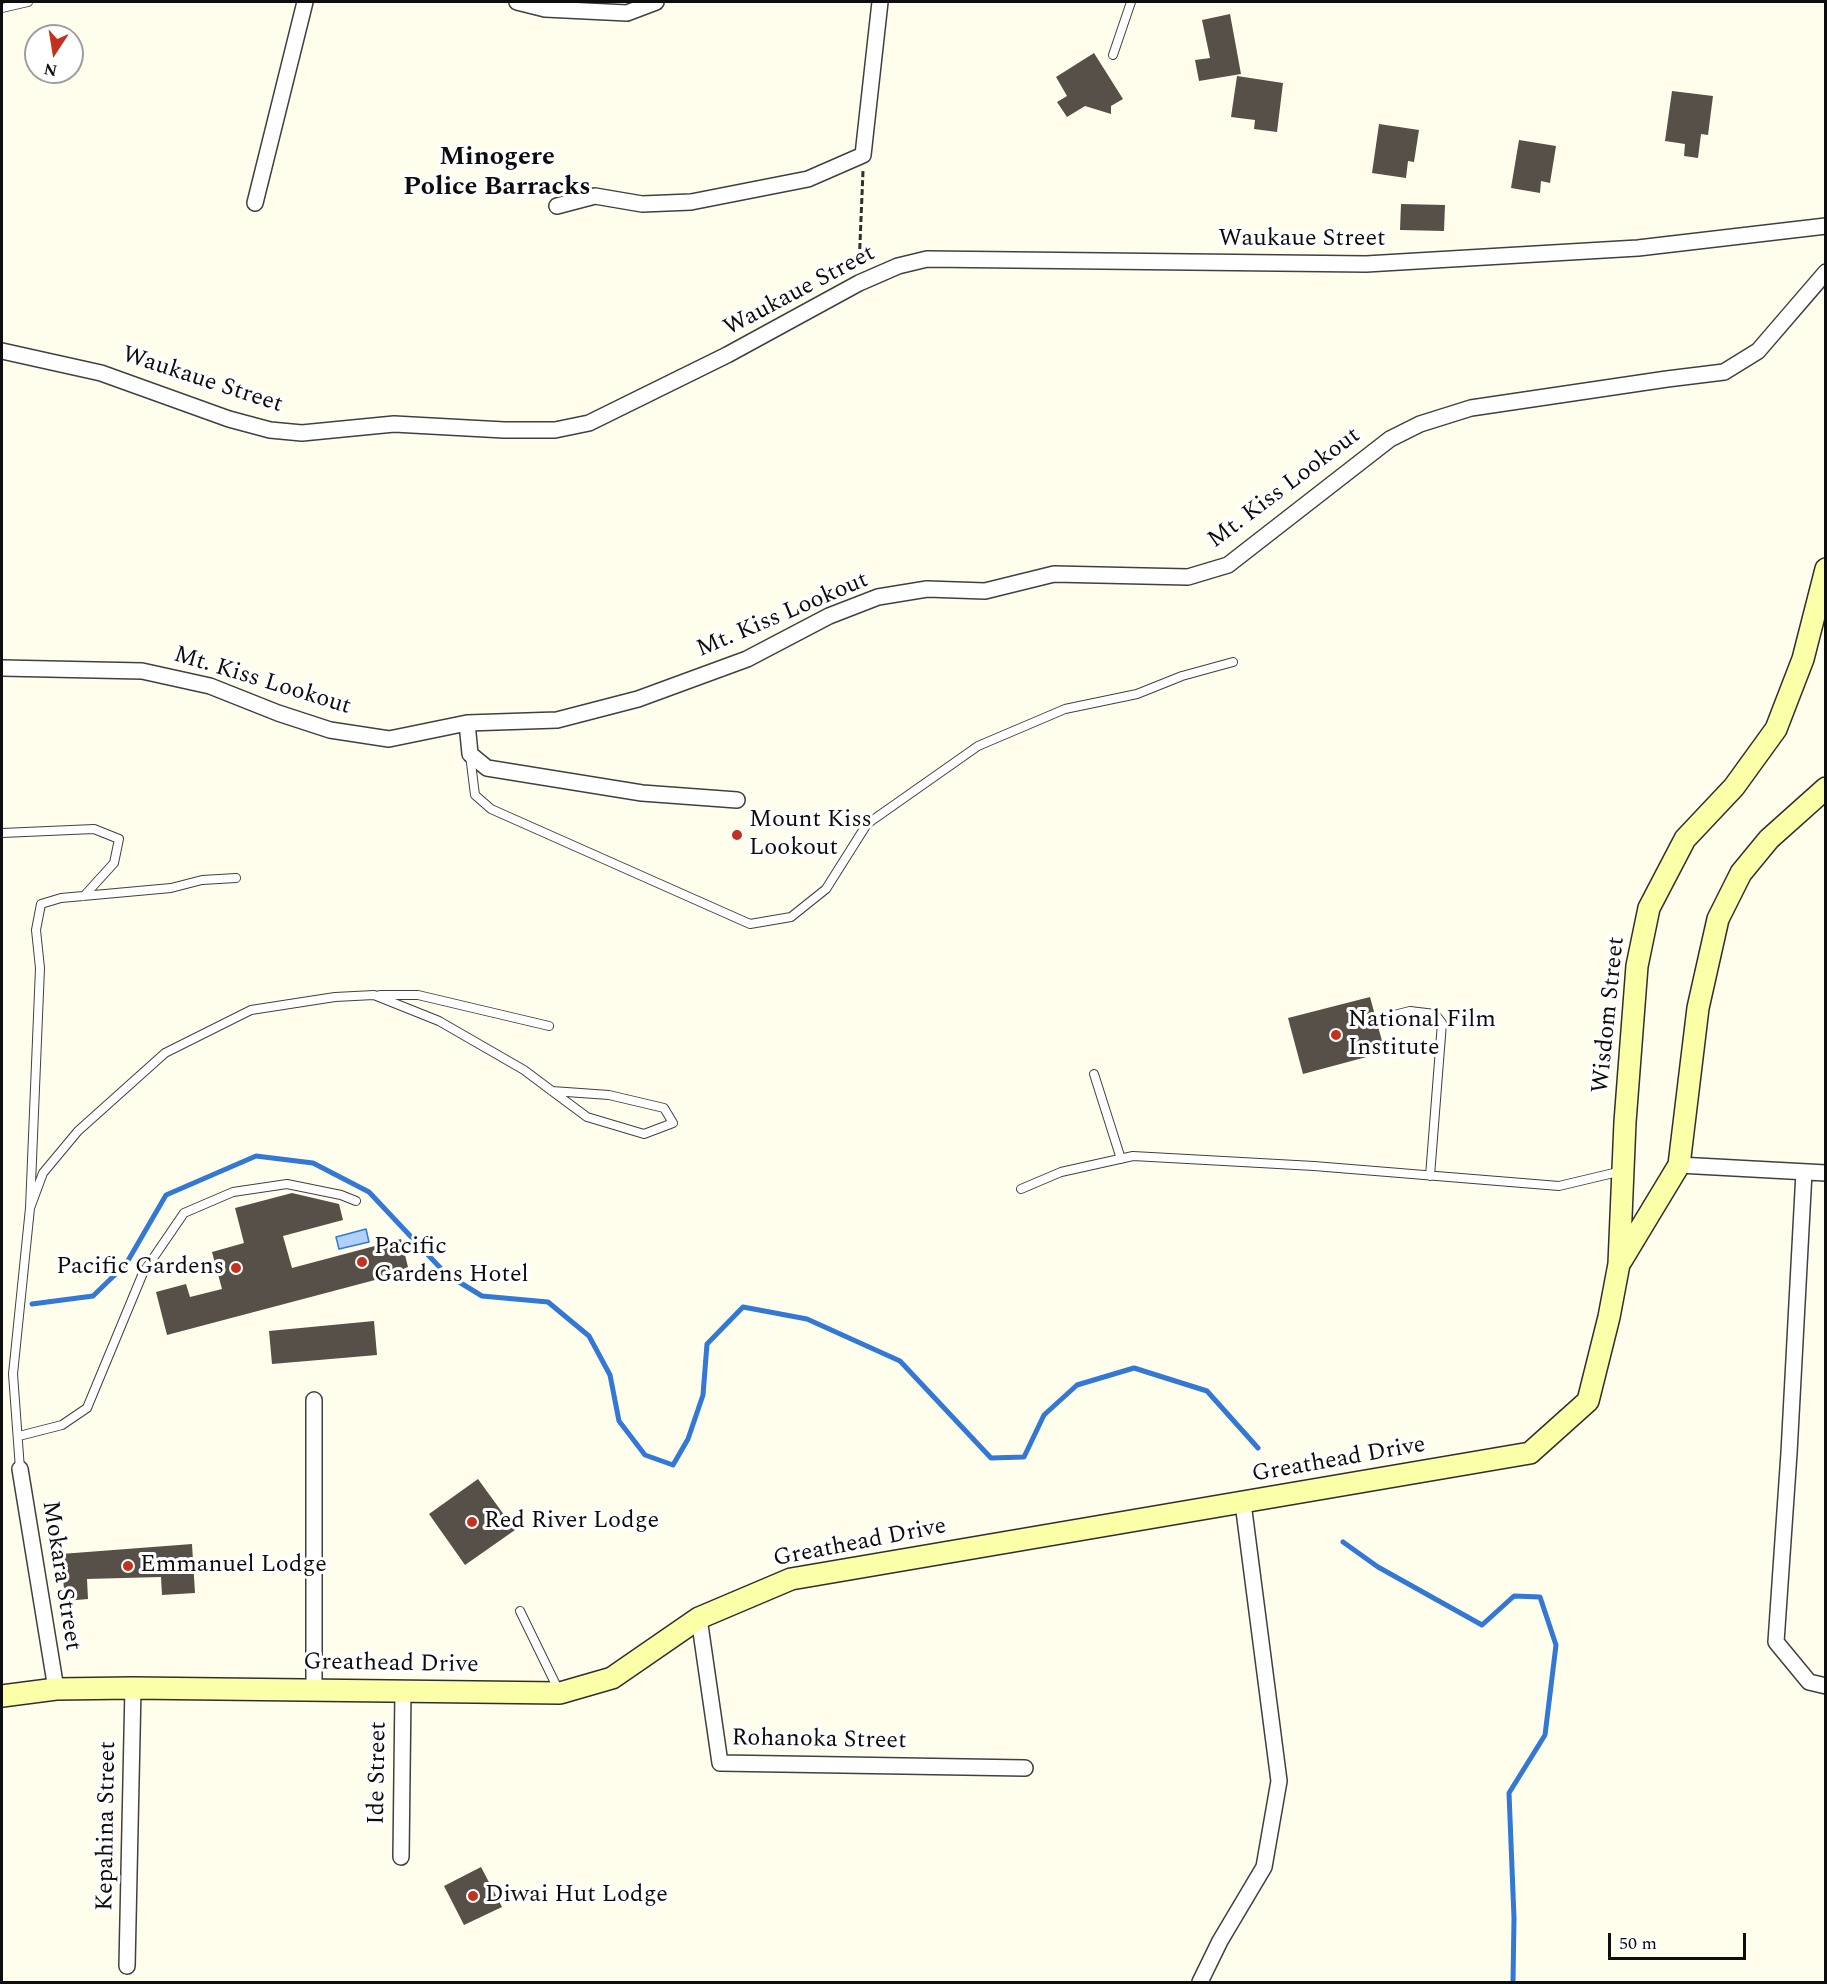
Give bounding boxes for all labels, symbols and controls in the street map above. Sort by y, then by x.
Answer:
north arrow [24,24,84,84]
text: N [42,57,60,83]
district label: Minogere Police Barracks [403,143,591,204]
street label: Waukaue Street [1218,226,1386,254]
street label: Waukaue Street [719,240,881,344]
street label: Waukaue Street [118,341,286,421]
street label: Mt. Kiss Lookout [1203,422,1367,556]
street label: Mt. Kiss Lookout [693,567,873,665]
street label: Mt. Kiss Lookout [170,641,354,723]
place label: Mount Kiss Lookout [749,807,872,863]
marker: Mount Kiss Lookout [730,828,744,842]
street label: Wisdom Street [1587,935,1633,1095]
place label: National Film Institute [1348,1007,1496,1063]
marker: National Film Institute [1329,1028,1343,1042]
place label: Pacific Gardens Hotel [374,1234,529,1290]
place label: Pacific Gardens [56,1254,224,1282]
marker: Pacific Gardens Hotel [355,1255,369,1269]
marker: Pacific Gardens [229,1261,243,1275]
street label: Greathead Drive [1250,1432,1428,1490]
street label: Mokara Street [34,1499,86,1653]
place label: Red River Lodge [484,1508,659,1536]
street label: Greathead Drive [771,1513,949,1575]
marker: Red River Lodge [465,1515,479,1529]
place label: Emmanuel Lodge [140,1552,327,1580]
marker: Emmanuel Lodge [121,1559,135,1573]
street label: Greathead Drive [303,1649,479,1681]
street label: Ide Street [364,1721,394,1825]
street label: Rohanoka Street [731,1725,907,1757]
street label: Kepahina Street [92,1741,124,1911]
place label: Diwai Hut Lodge [485,1882,668,1910]
marker: Diwai Hut Lodge [466,1889,480,1903]
scale bar [1611,1921,1749,1959]
text: 50 m [1619,1930,1657,1957]

